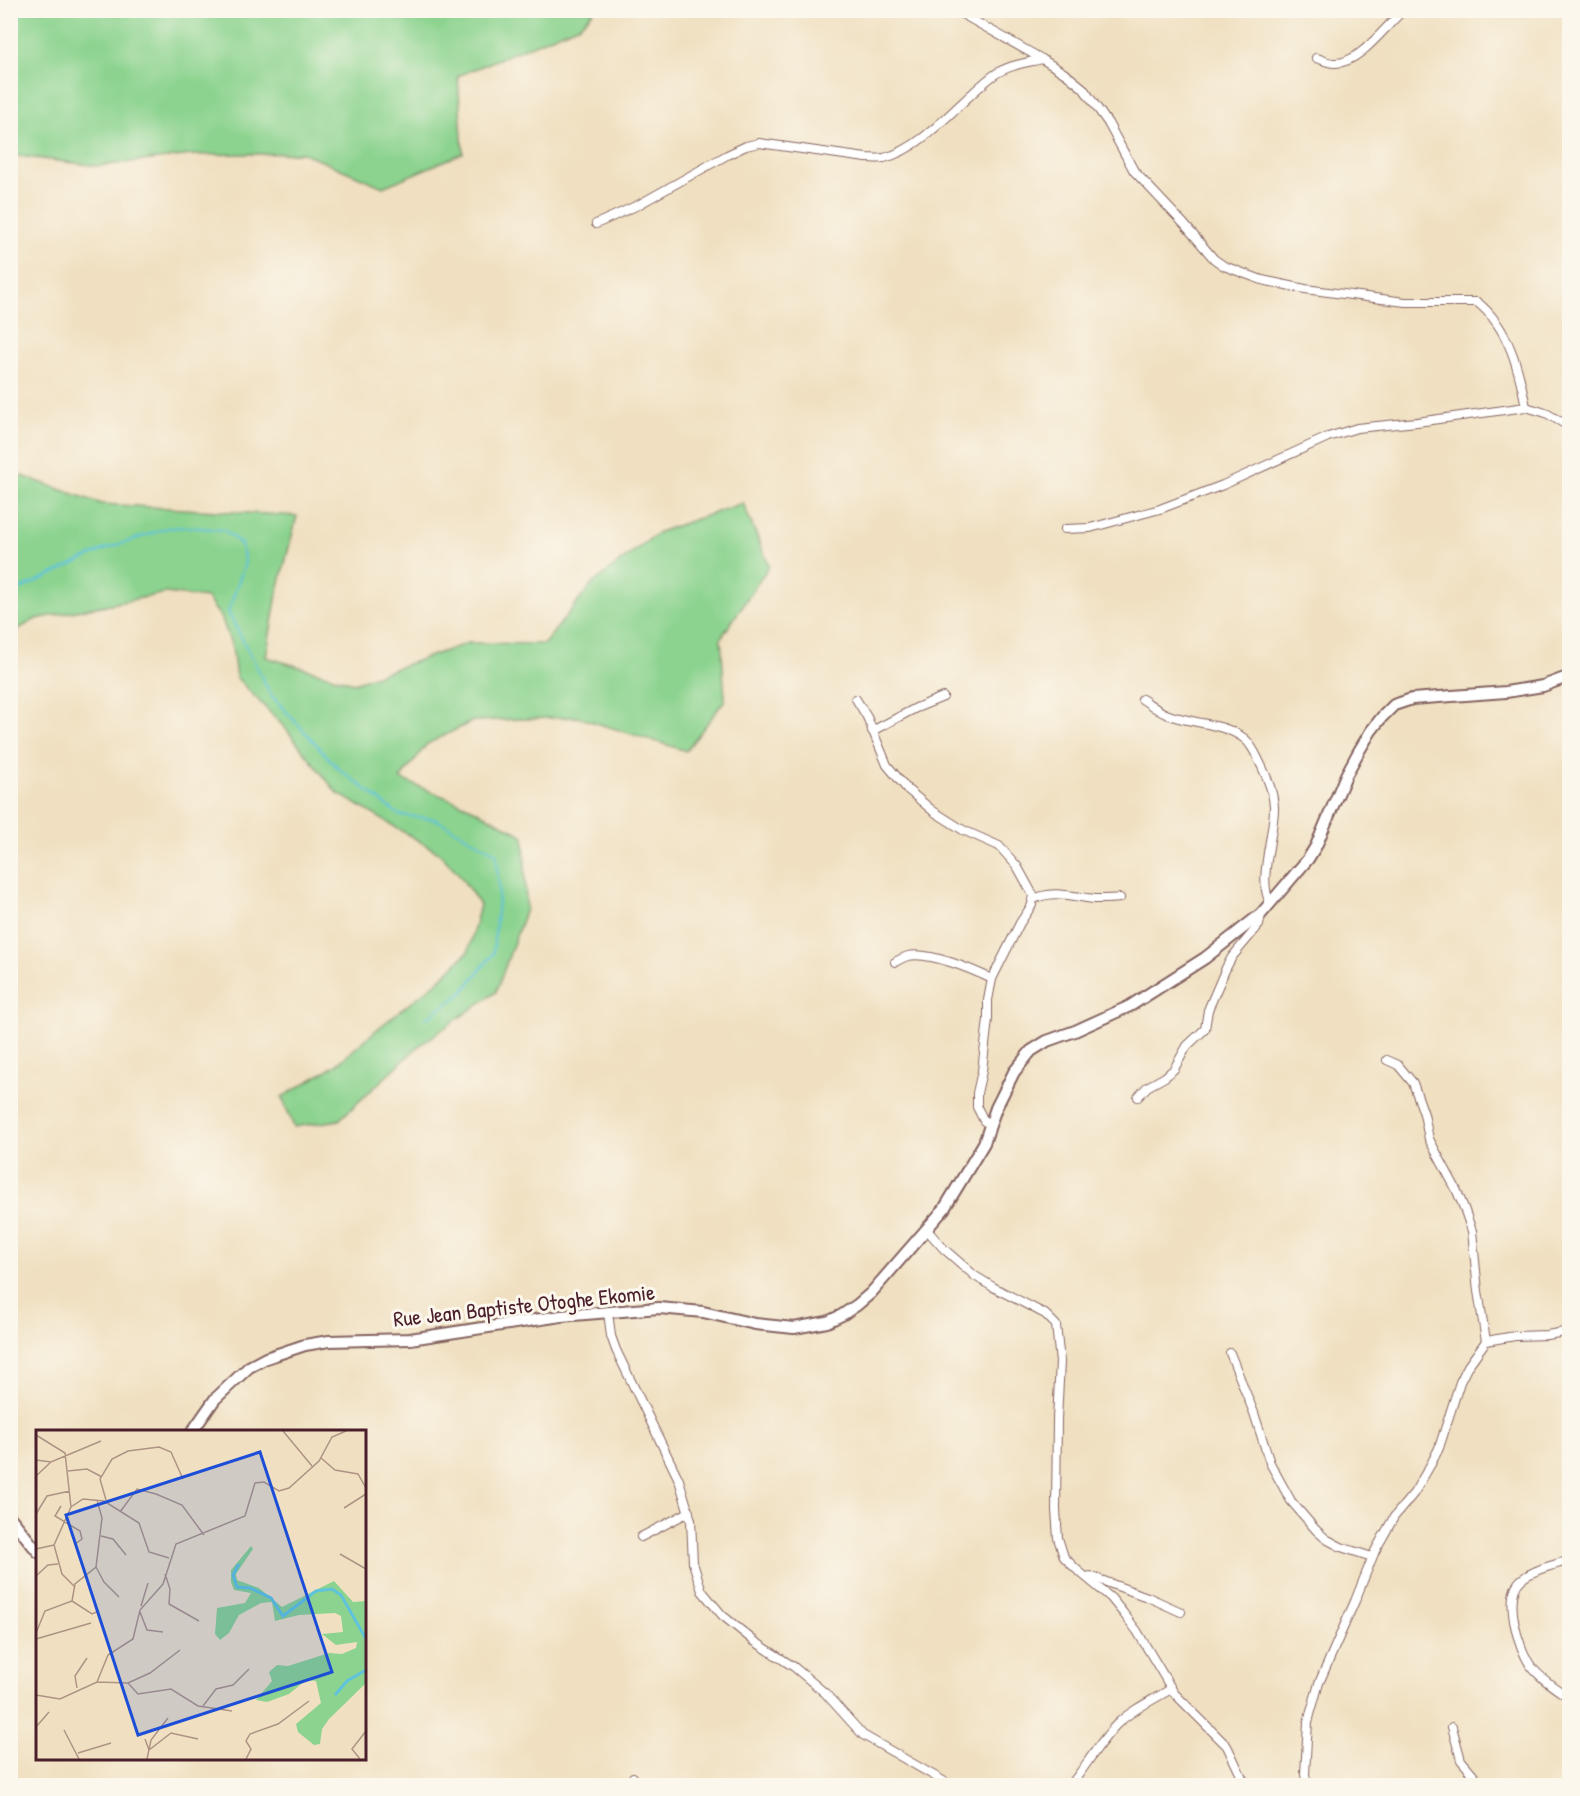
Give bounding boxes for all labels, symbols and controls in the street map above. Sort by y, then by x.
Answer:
street label: Rue Jean Baptiste Otoghe Ekomie [392,1276,656,1334]
inset map [36,1430,366,1760]

